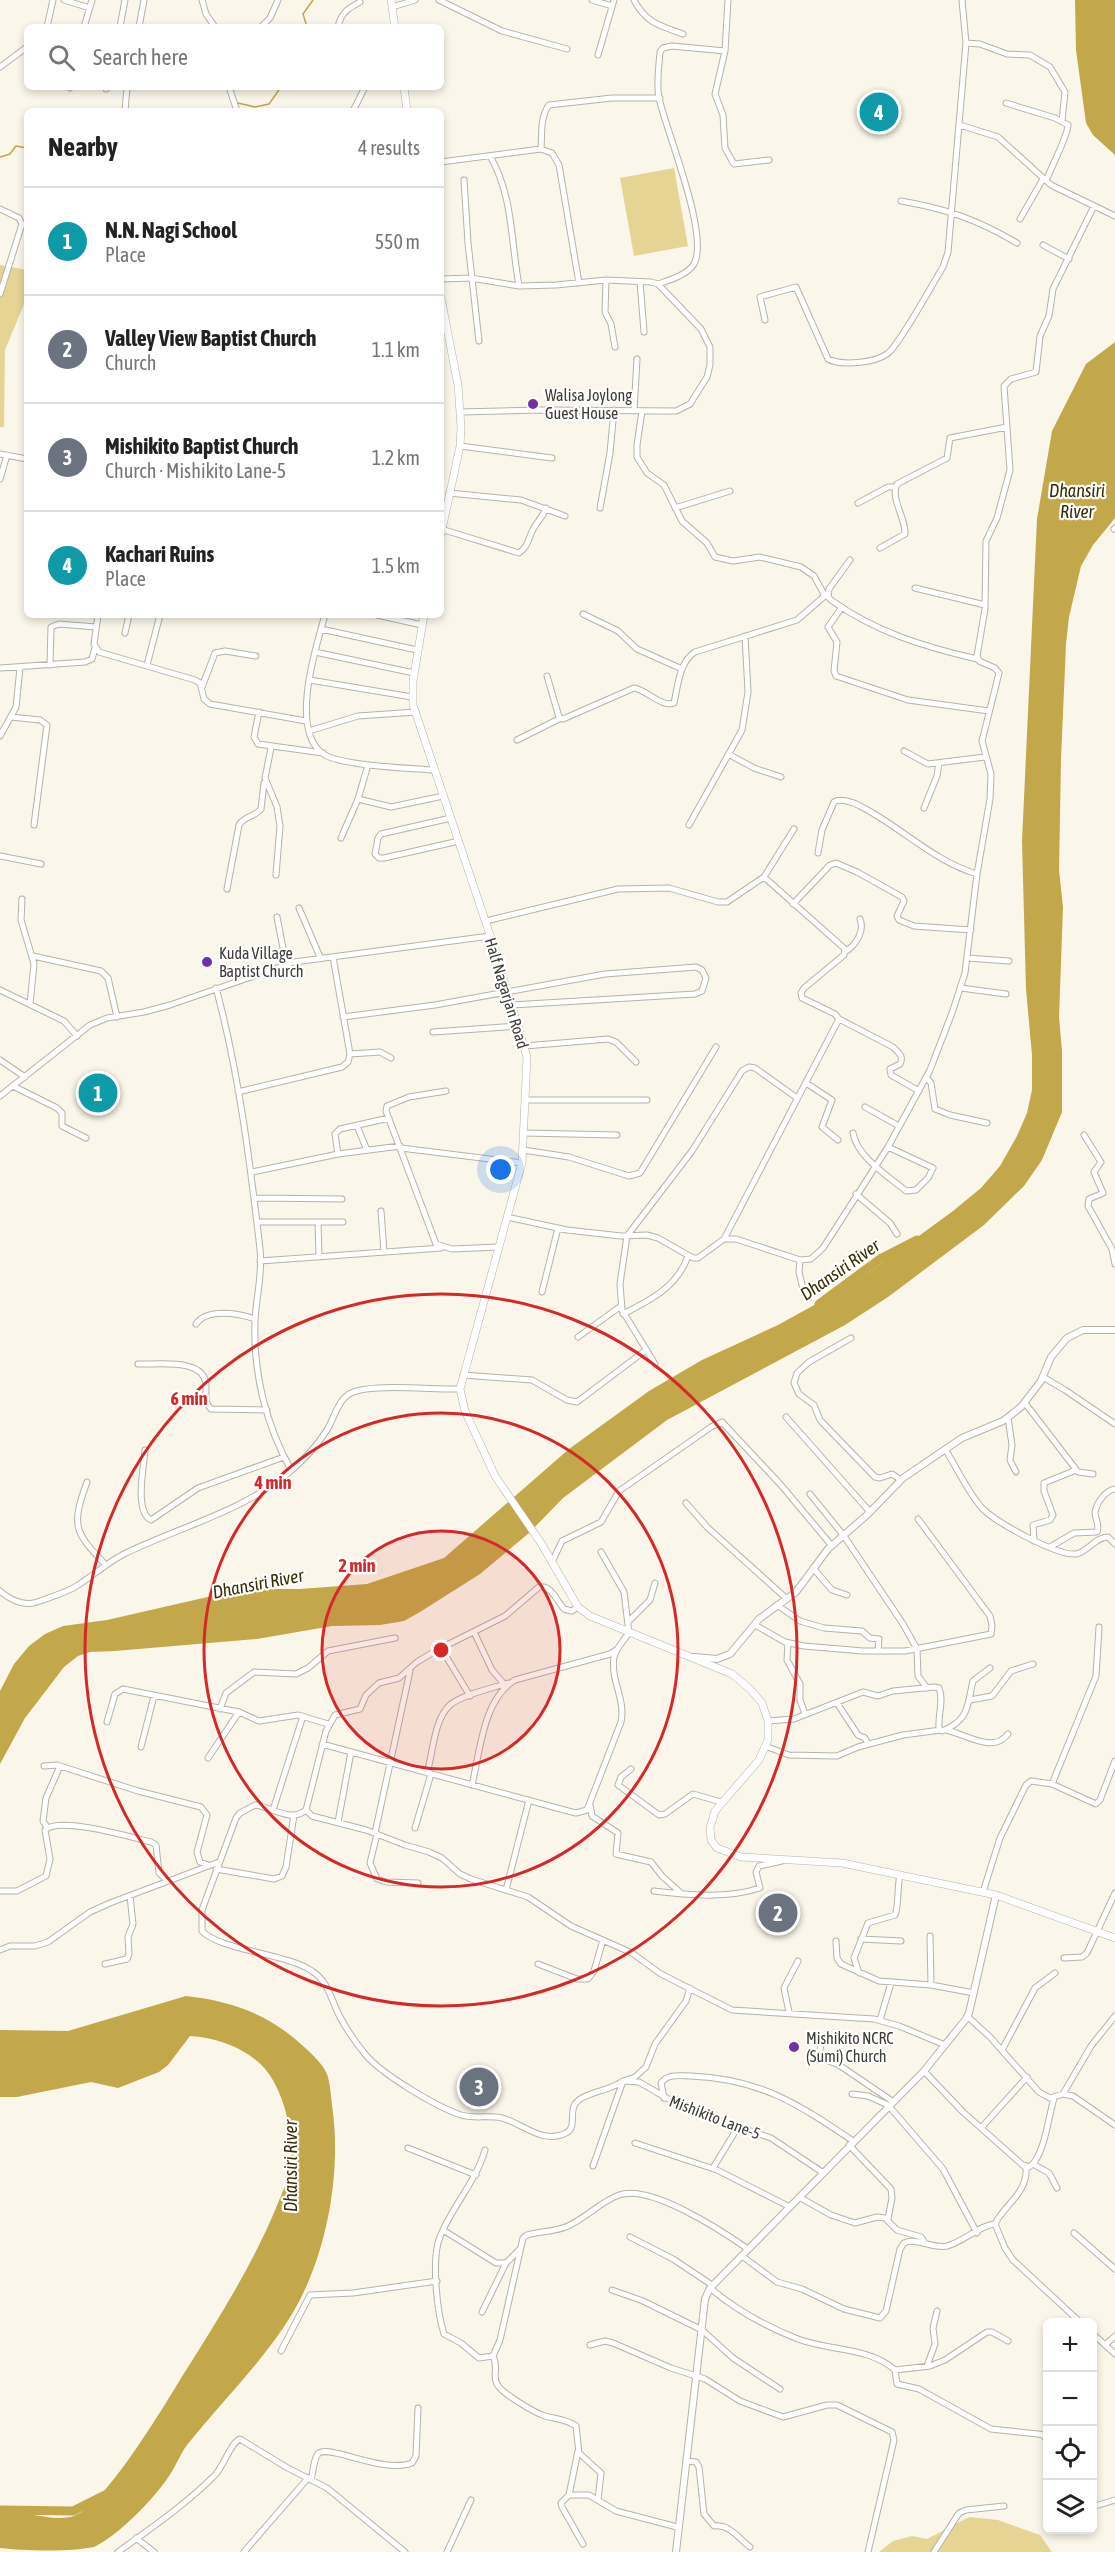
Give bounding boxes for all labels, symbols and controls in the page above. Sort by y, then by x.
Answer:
search box [24,24,444,90]
icon: search [45,41,78,74]
text: Search here [93,44,188,70]
pin: 4 [860,90,898,134]
text: Nearby [48,132,118,162]
text: 4 results [358,136,420,159]
text: N.N. Nagi School [105,217,237,243]
text: 1 [63,230,72,253]
text: 550 m [375,230,420,253]
text: Place [105,243,146,266]
text: Valley View Baptist Church [105,325,317,351]
text: 2 [63,338,72,361]
text: 1.1 km [372,338,420,361]
text: Church [105,351,156,374]
place label: Walisa Joylong Guest House [545,386,632,422]
marker: Walisa Joylong Guest House [526,397,540,411]
text: Mishikito Baptist Church [105,433,299,459]
text: 3 [63,446,72,469]
text: 1.2 km [372,446,420,469]
text: Church · Mishikito Lane-5 [105,459,286,482]
water label: Dhansiri River [1049,480,1105,522]
text: Kachari Ruins [105,541,214,567]
text: 4 [63,554,72,577]
text: 1.5 km [372,554,420,577]
text: Place [105,567,146,590]
street label: Half Nagarjan Road [481,935,532,1051]
place label: Kuda Village Baptist Church [219,944,303,981]
marker: Kuda Village Baptist Church [200,955,214,969]
pin: 1 [78,1070,118,1116]
your location [486,1155,515,1184]
water label: Dhansiri River [796,1234,884,1305]
text: 6 min [171,1388,208,1409]
text: 4 min [254,1472,292,1493]
text: 2 min [339,1555,376,1576]
water label: Dhansiri River [211,1564,306,1603]
centre of rings [431,1640,451,1660]
pin: 2 [758,1890,798,1936]
place label: Mishikito NCRC (Sumi) Church [806,2029,894,2066]
marker: Mishikito NCRC (Sumi) Church [787,2040,801,2054]
pin: 3 [460,2064,498,2110]
street label: Mishikito Lane-5 [667,2091,763,2143]
water label: Dhansiri River [280,2119,301,2212]
map controls [1043,2318,1097,2534]
button: + [1043,2318,1097,2372]
button: − [1043,2372,1097,2426]
button: locate [1043,2426,1097,2480]
button: layers [1043,2480,1097,2534]

